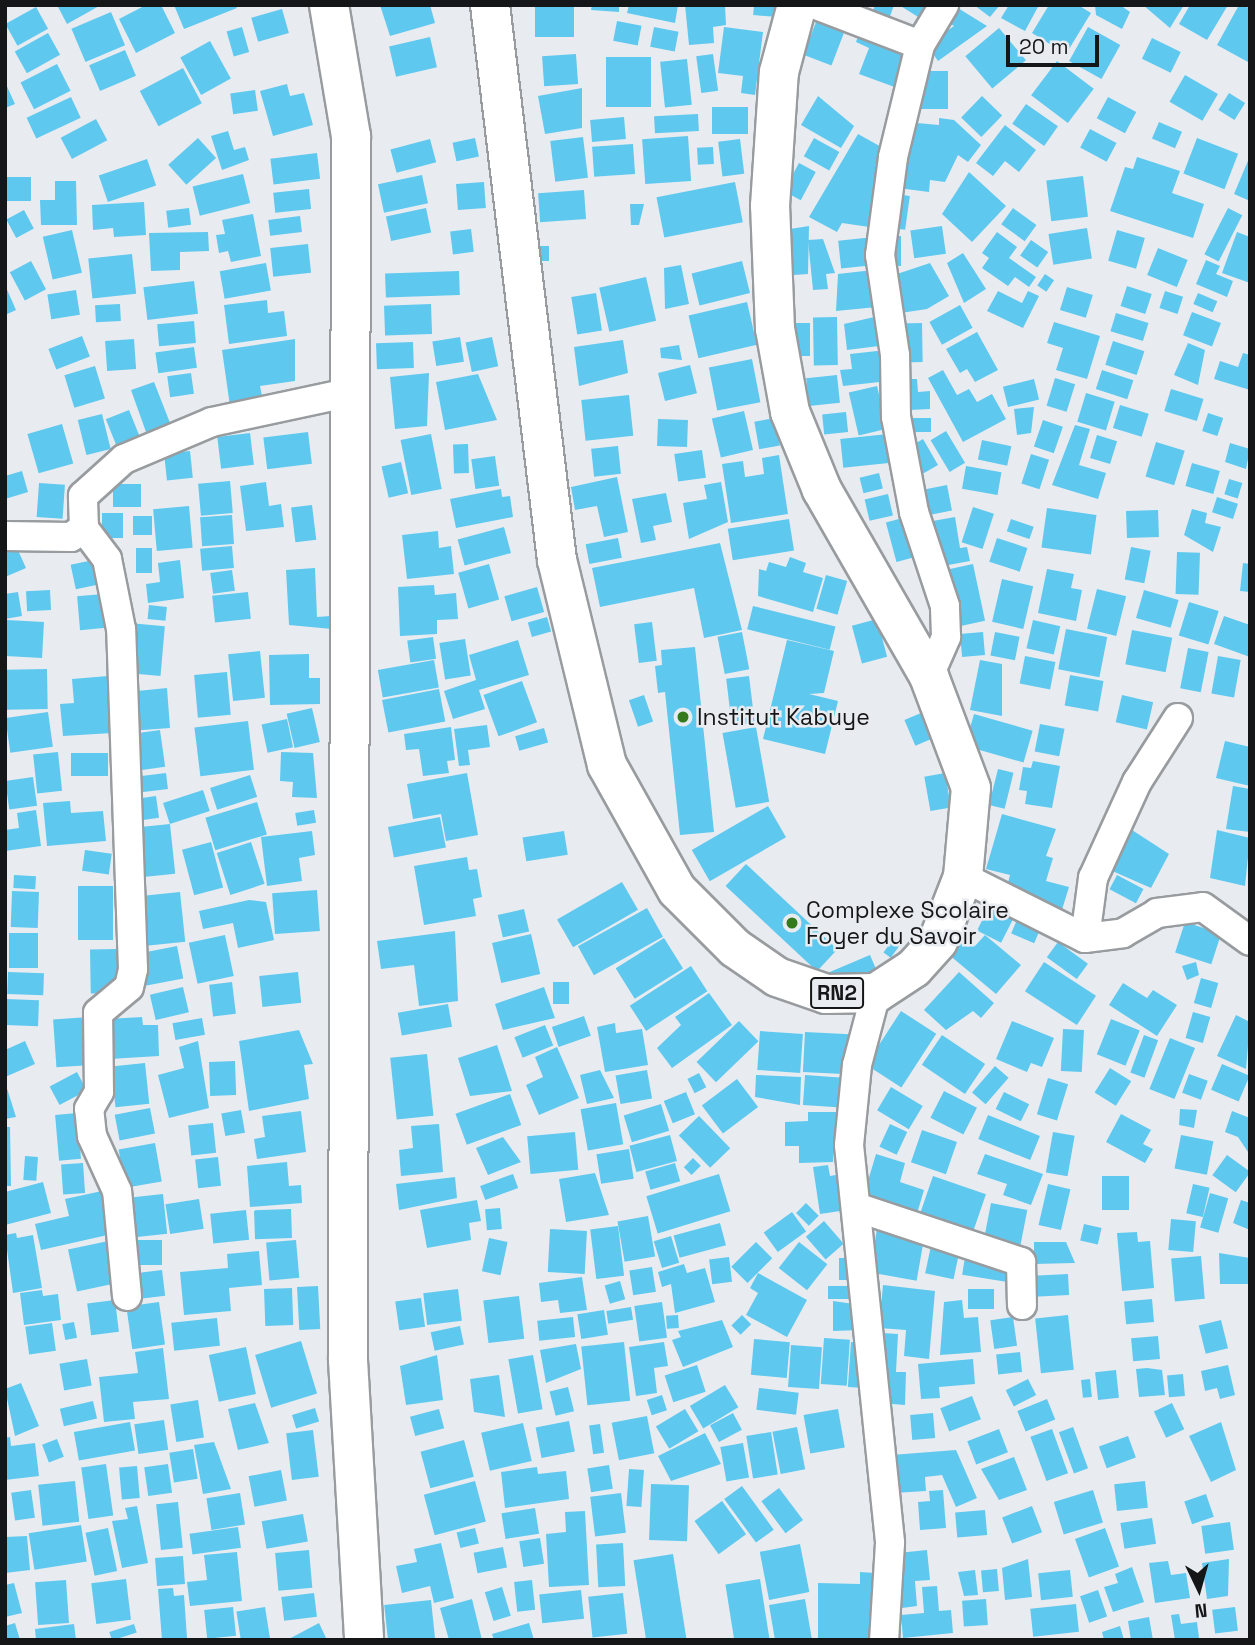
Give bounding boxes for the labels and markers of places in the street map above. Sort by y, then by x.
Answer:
place label: Institut Kabuye [697,703,870,731]
marker: Institut Kabuye [675,709,691,725]
place label: Complexe Scolaire Foyer du Savoir [806,896,1009,950]
marker: Complexe Scolaire Foyer du Savoir [784,915,800,931]

